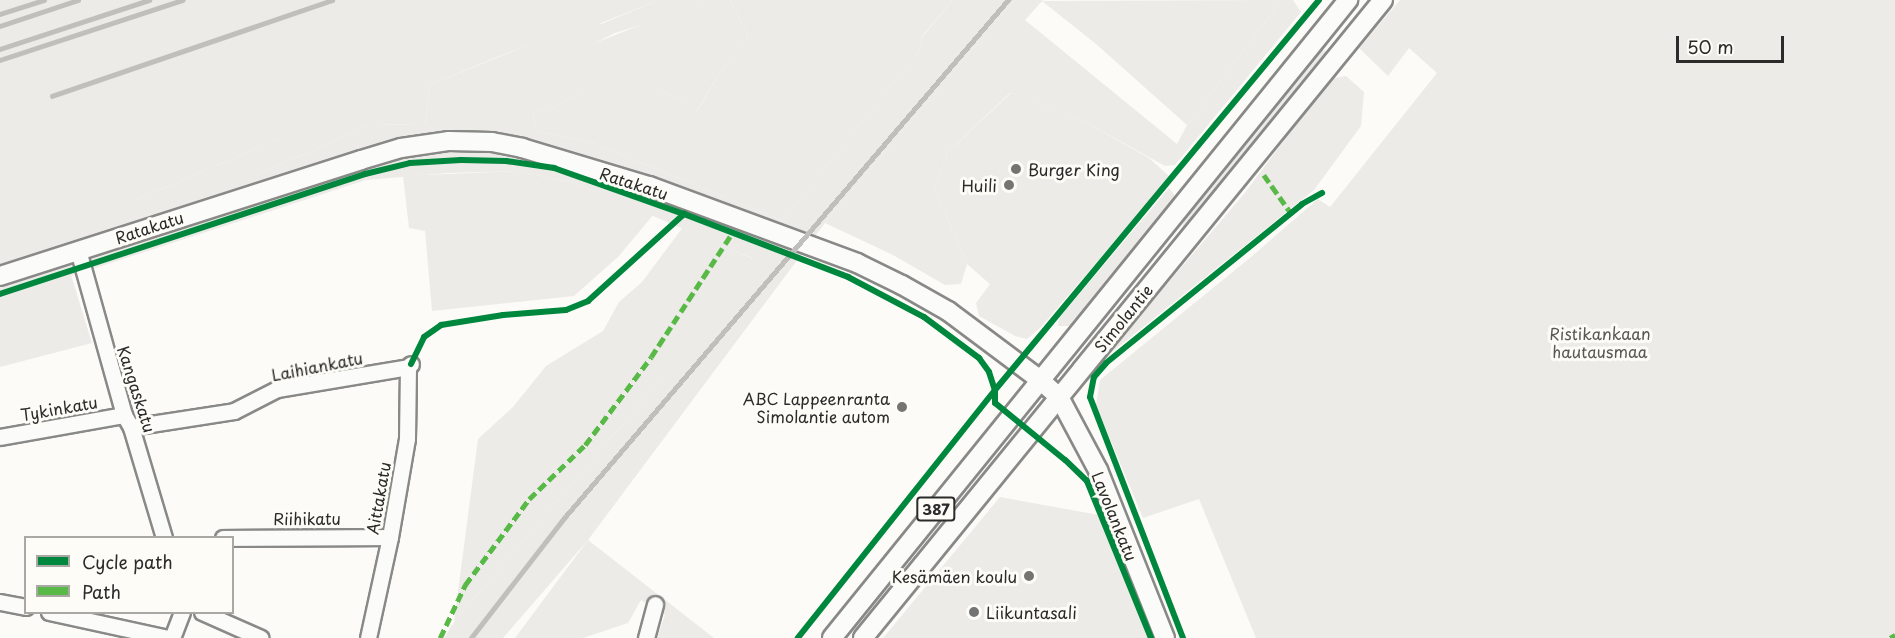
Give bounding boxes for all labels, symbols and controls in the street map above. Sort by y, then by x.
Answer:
scale bar [1679,24,1787,62]
text: 50 m [1687,33,1734,60]
place label: Burger King [1028,159,1119,179]
marker: Burger King [1009,162,1023,176]
street label: Ratakatu [597,163,671,203]
place label: Huili [961,175,997,195]
marker: Huili [1002,178,1016,192]
street label: Ratakatu [112,207,186,247]
street label: Simolantie [1090,280,1156,356]
park label: Ristikankaan hautausmaa [1549,323,1651,361]
street label: Kangaskatu [114,343,160,435]
street label: Laihiankatu [270,348,364,384]
place label: ABC Lappeenranta Simolantie autom [743,388,890,426]
street label: Tykinkatu [19,392,99,424]
marker: ABC Lappeenranta Simolantie autom [895,400,909,414]
street label: Aittakatu [362,460,394,536]
street label: Lavolankatu [1088,469,1142,563]
road number: 387 [915,497,957,521]
street label: Riihikatu [273,508,341,528]
legend [24,536,234,614]
text: Cycle path [82,548,173,575]
place label: Kesämäen koulu [892,566,1017,586]
marker: Kesämäen koulu [1022,569,1036,583]
text: Path [82,578,121,605]
place label: Liikuntasali [986,602,1077,622]
marker: Liikuntasali [967,605,981,619]

